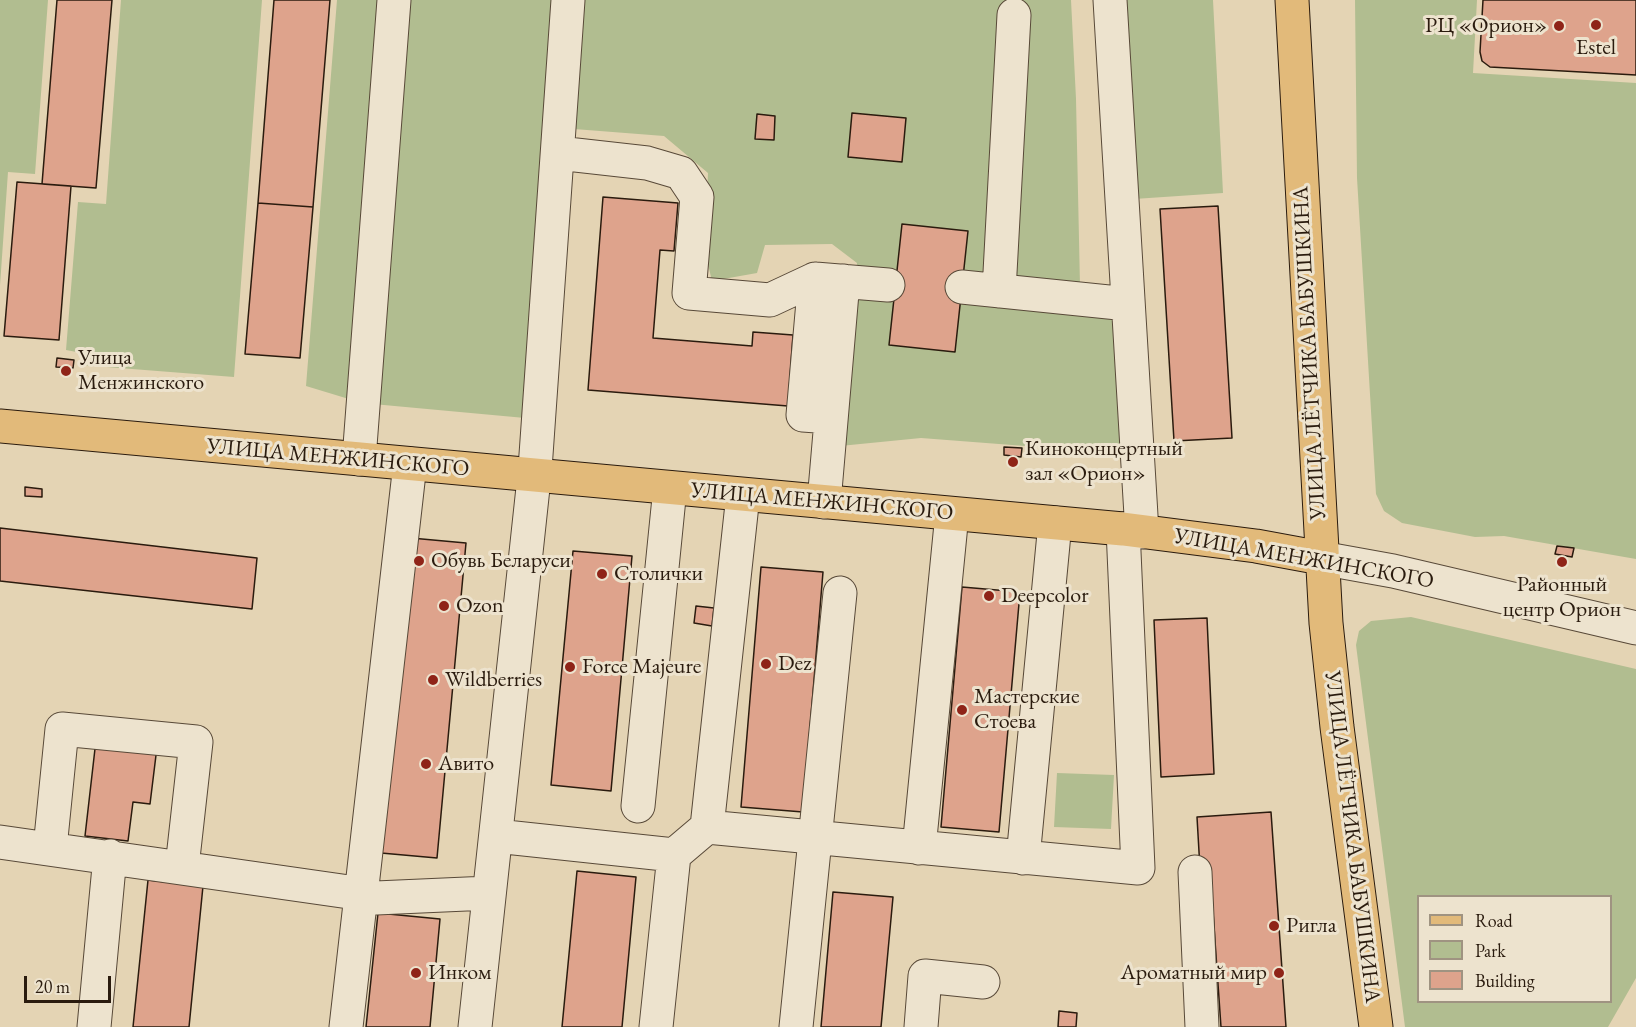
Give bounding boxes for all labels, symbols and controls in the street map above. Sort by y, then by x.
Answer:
place label: РЦ «Орион» [1425,13,1547,39]
marker: Estel [1589,18,1603,32]
marker: РЦ «Орион» [1552,19,1566,33]
place label: Estel [1576,35,1616,61]
street label: УЛИЦА ЛЁТЧИКА БАБУШКИНА [1288,185,1332,521]
place label: Улица Менжинского [78,345,204,396]
marker: Улица Менжинского [59,364,73,378]
street label: УЛИЦА МЕНЖИНСКОГО [206,433,470,483]
place label: Киноконцертный зал «Орион» [1025,436,1183,488]
marker: Киноконцертный зал «Орион» [1006,455,1020,469]
street label: УЛИЦА МЕНЖИНСКОГО [690,477,954,527]
street label: УЛИЦА МЕНЖИНСКОГО [1172,523,1436,595]
place label: Обувь Беларуси [431,548,571,574]
marker: Обувь Беларуси [412,554,426,568]
marker: Районный центр Орион [1555,555,1569,569]
place label: Столички [614,561,703,587]
marker: Столички [595,567,609,581]
place label: Районный центр Орион [1503,572,1621,624]
place label: Deepcolor [1001,583,1089,609]
marker: Deepcolor [982,589,996,603]
place label: Ozon [456,593,504,619]
marker: Ozon [437,599,451,613]
place label: Dez [778,651,811,677]
place label: Force Majeure [582,654,701,680]
marker: Dez [759,657,773,671]
marker: Force Majeure [563,660,577,674]
place label: Wildberries [445,667,542,693]
street label: УЛИЦА ЛЁТЧИКА БАБУШКИНА [1319,669,1385,1005]
marker: Wildberries [426,673,440,687]
place label: Мастерские Стоева [974,684,1079,736]
marker: Мастерские Стоева [955,703,969,717]
place label: Авито [438,751,494,777]
marker: Авито [419,757,433,771]
legend [1417,895,1612,1003]
text: Road [1475,909,1513,932]
place label: Ригла [1286,913,1336,939]
marker: Ригла [1267,919,1281,933]
text: Park [1475,939,1506,962]
place label: Инком [428,960,492,986]
place label: Ароматный мир [1120,960,1267,986]
scale bar [27,964,114,1002]
marker: Инком [409,966,423,980]
marker: Ароматный мир [1272,966,1286,980]
text: Building [1475,969,1535,992]
text: 20 m [35,975,70,998]

